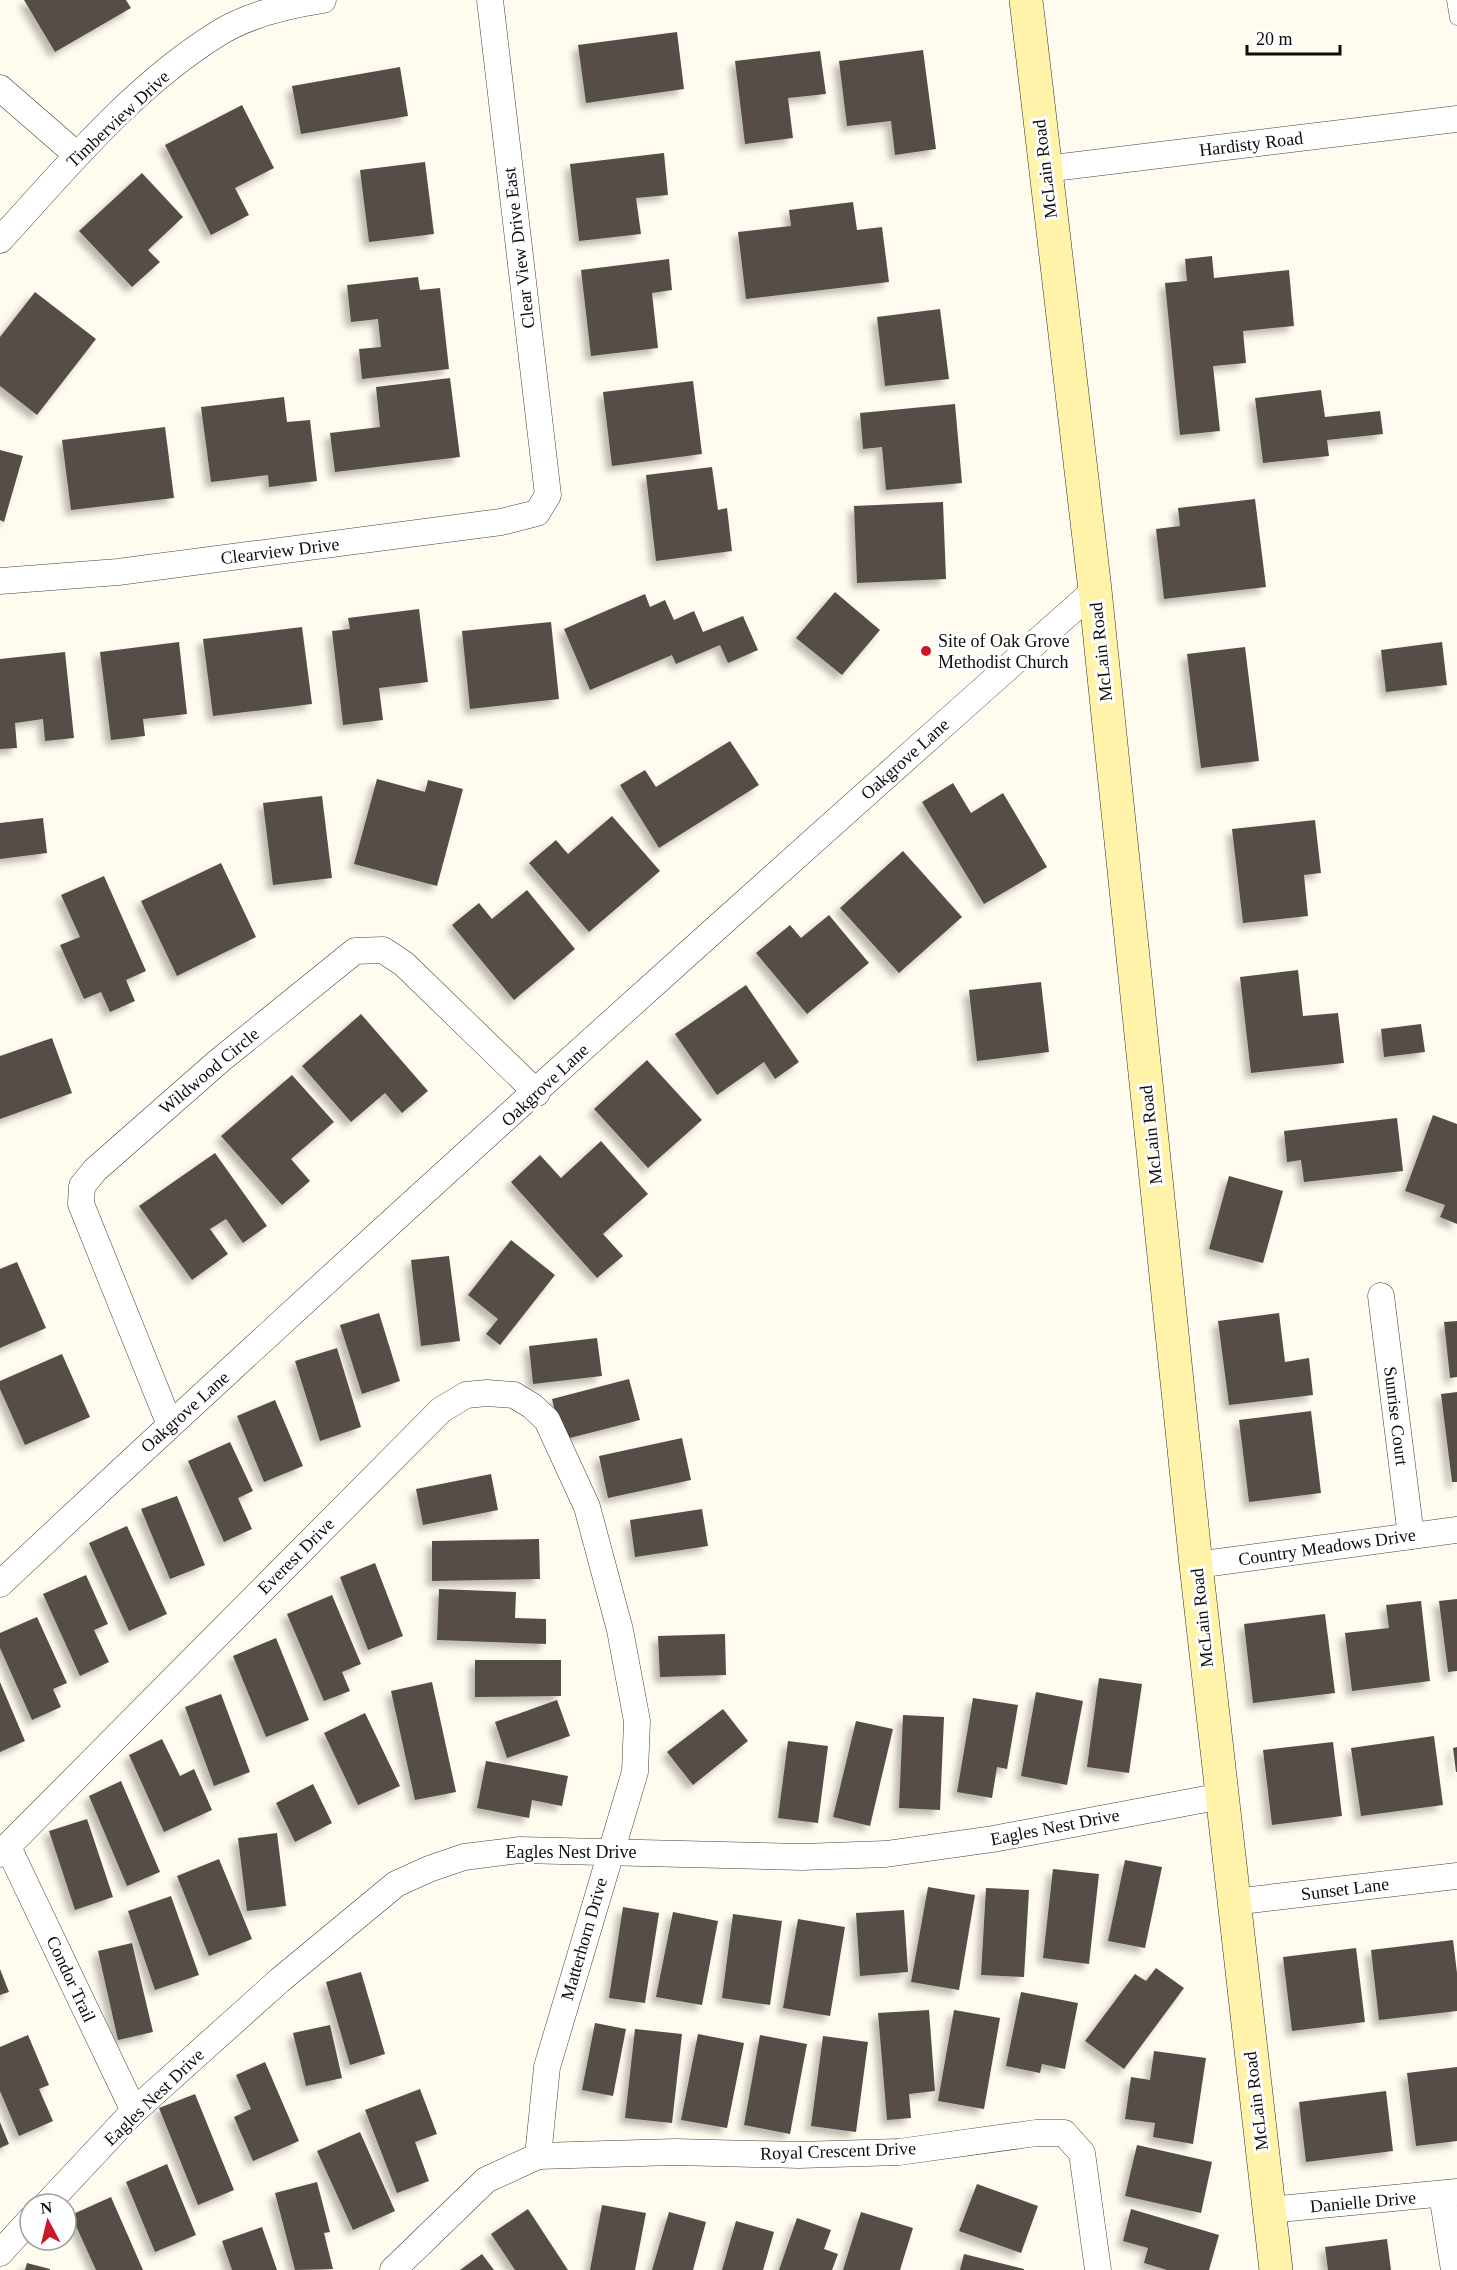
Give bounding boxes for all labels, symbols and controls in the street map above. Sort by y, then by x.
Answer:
scale bar [1247,18,1340,56]
text: 20 m [1256,29,1293,49]
street label: Timberview Drive [63,66,173,172]
street label: McLain Road [1029,118,1061,220]
street label: Hardisty Road [1198,128,1304,160]
street label: Clear View Drive East [499,166,539,330]
street label: Clearview Drive [219,534,341,568]
street label: McLain Road [1086,601,1116,703]
place label: Site of Oak Grove Methodist Church [938,631,1069,672]
marker: Site of Oak Grove Methodist Church [919,644,933,658]
street label: Oakgrove Lane [857,714,953,804]
street label: Wildwood Circle [155,1024,263,1118]
street label: Oakgrove Lane [497,1040,593,1130]
street label: McLain Road [1136,1084,1166,1186]
street label: Sunrise Court [1380,1365,1412,1467]
street label: Oakgrove Lane [137,1367,233,1457]
street label: Everest Drive [254,1514,338,1598]
street label: Country Meadows Drive [1237,1525,1417,1569]
street label: McLain Road [1187,1567,1217,1669]
street label: Eagles Nest Drive [989,1805,1121,1849]
street label: Eagles Nest Drive [506,1842,636,1862]
street label: Sunset Lane [1300,1874,1390,1904]
street label: Matterhorn Drive [557,1875,611,2003]
street label: Condor Trail [42,1933,100,2025]
street label: Eagles Nest Drive [100,2044,208,2150]
street label: McLain Road [1240,2050,1272,2152]
street label: Royal Crescent Drive [760,2138,916,2164]
street label: Danielle Drive [1309,2187,1417,2217]
north arrow [18,2192,78,2252]
text: N [39,2198,53,2217]

